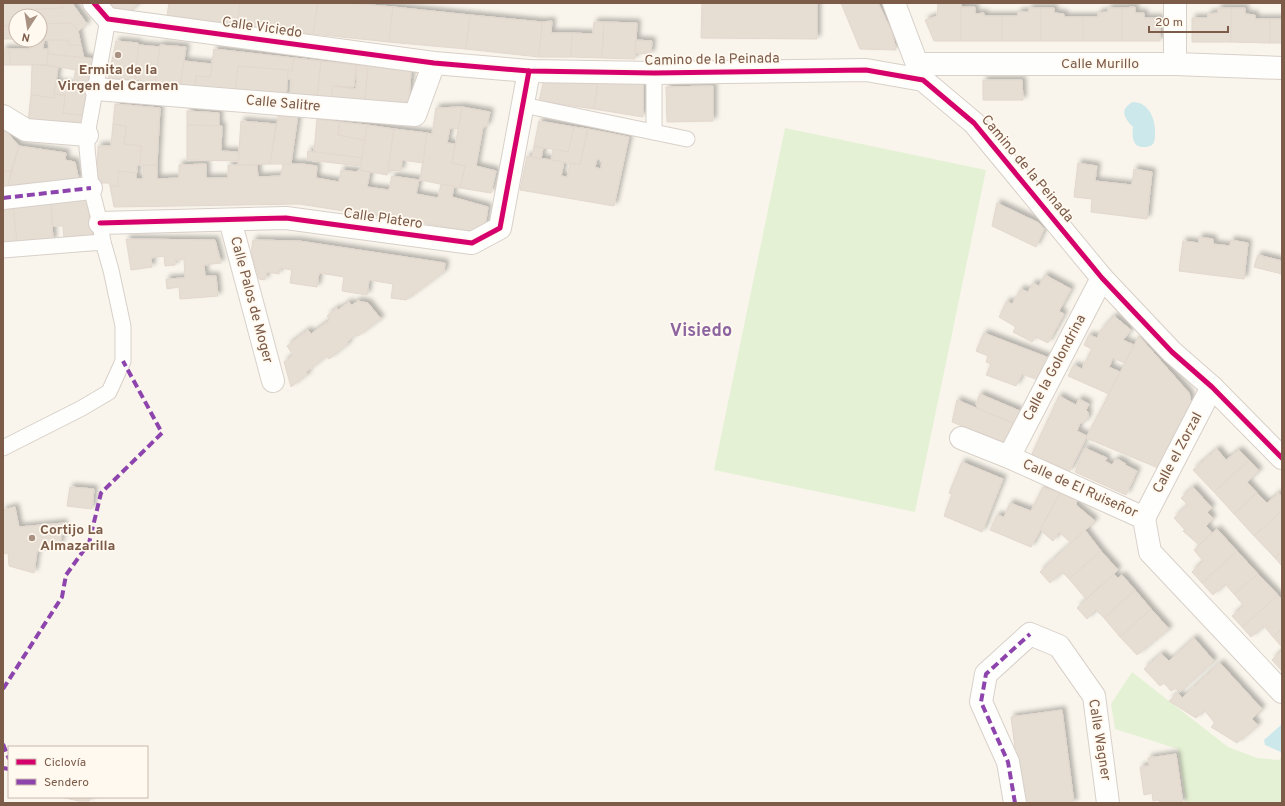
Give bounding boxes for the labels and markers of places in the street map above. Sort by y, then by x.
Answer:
marker: Ermita de la Virgen del Carmen [113,50,123,60]
place label: Ermita de la Virgen del Carmen [58,62,178,95]
place label: Cortijo La Almazarilla [40,522,115,555]
marker: Cortijo La Almazarilla [27,533,37,543]

